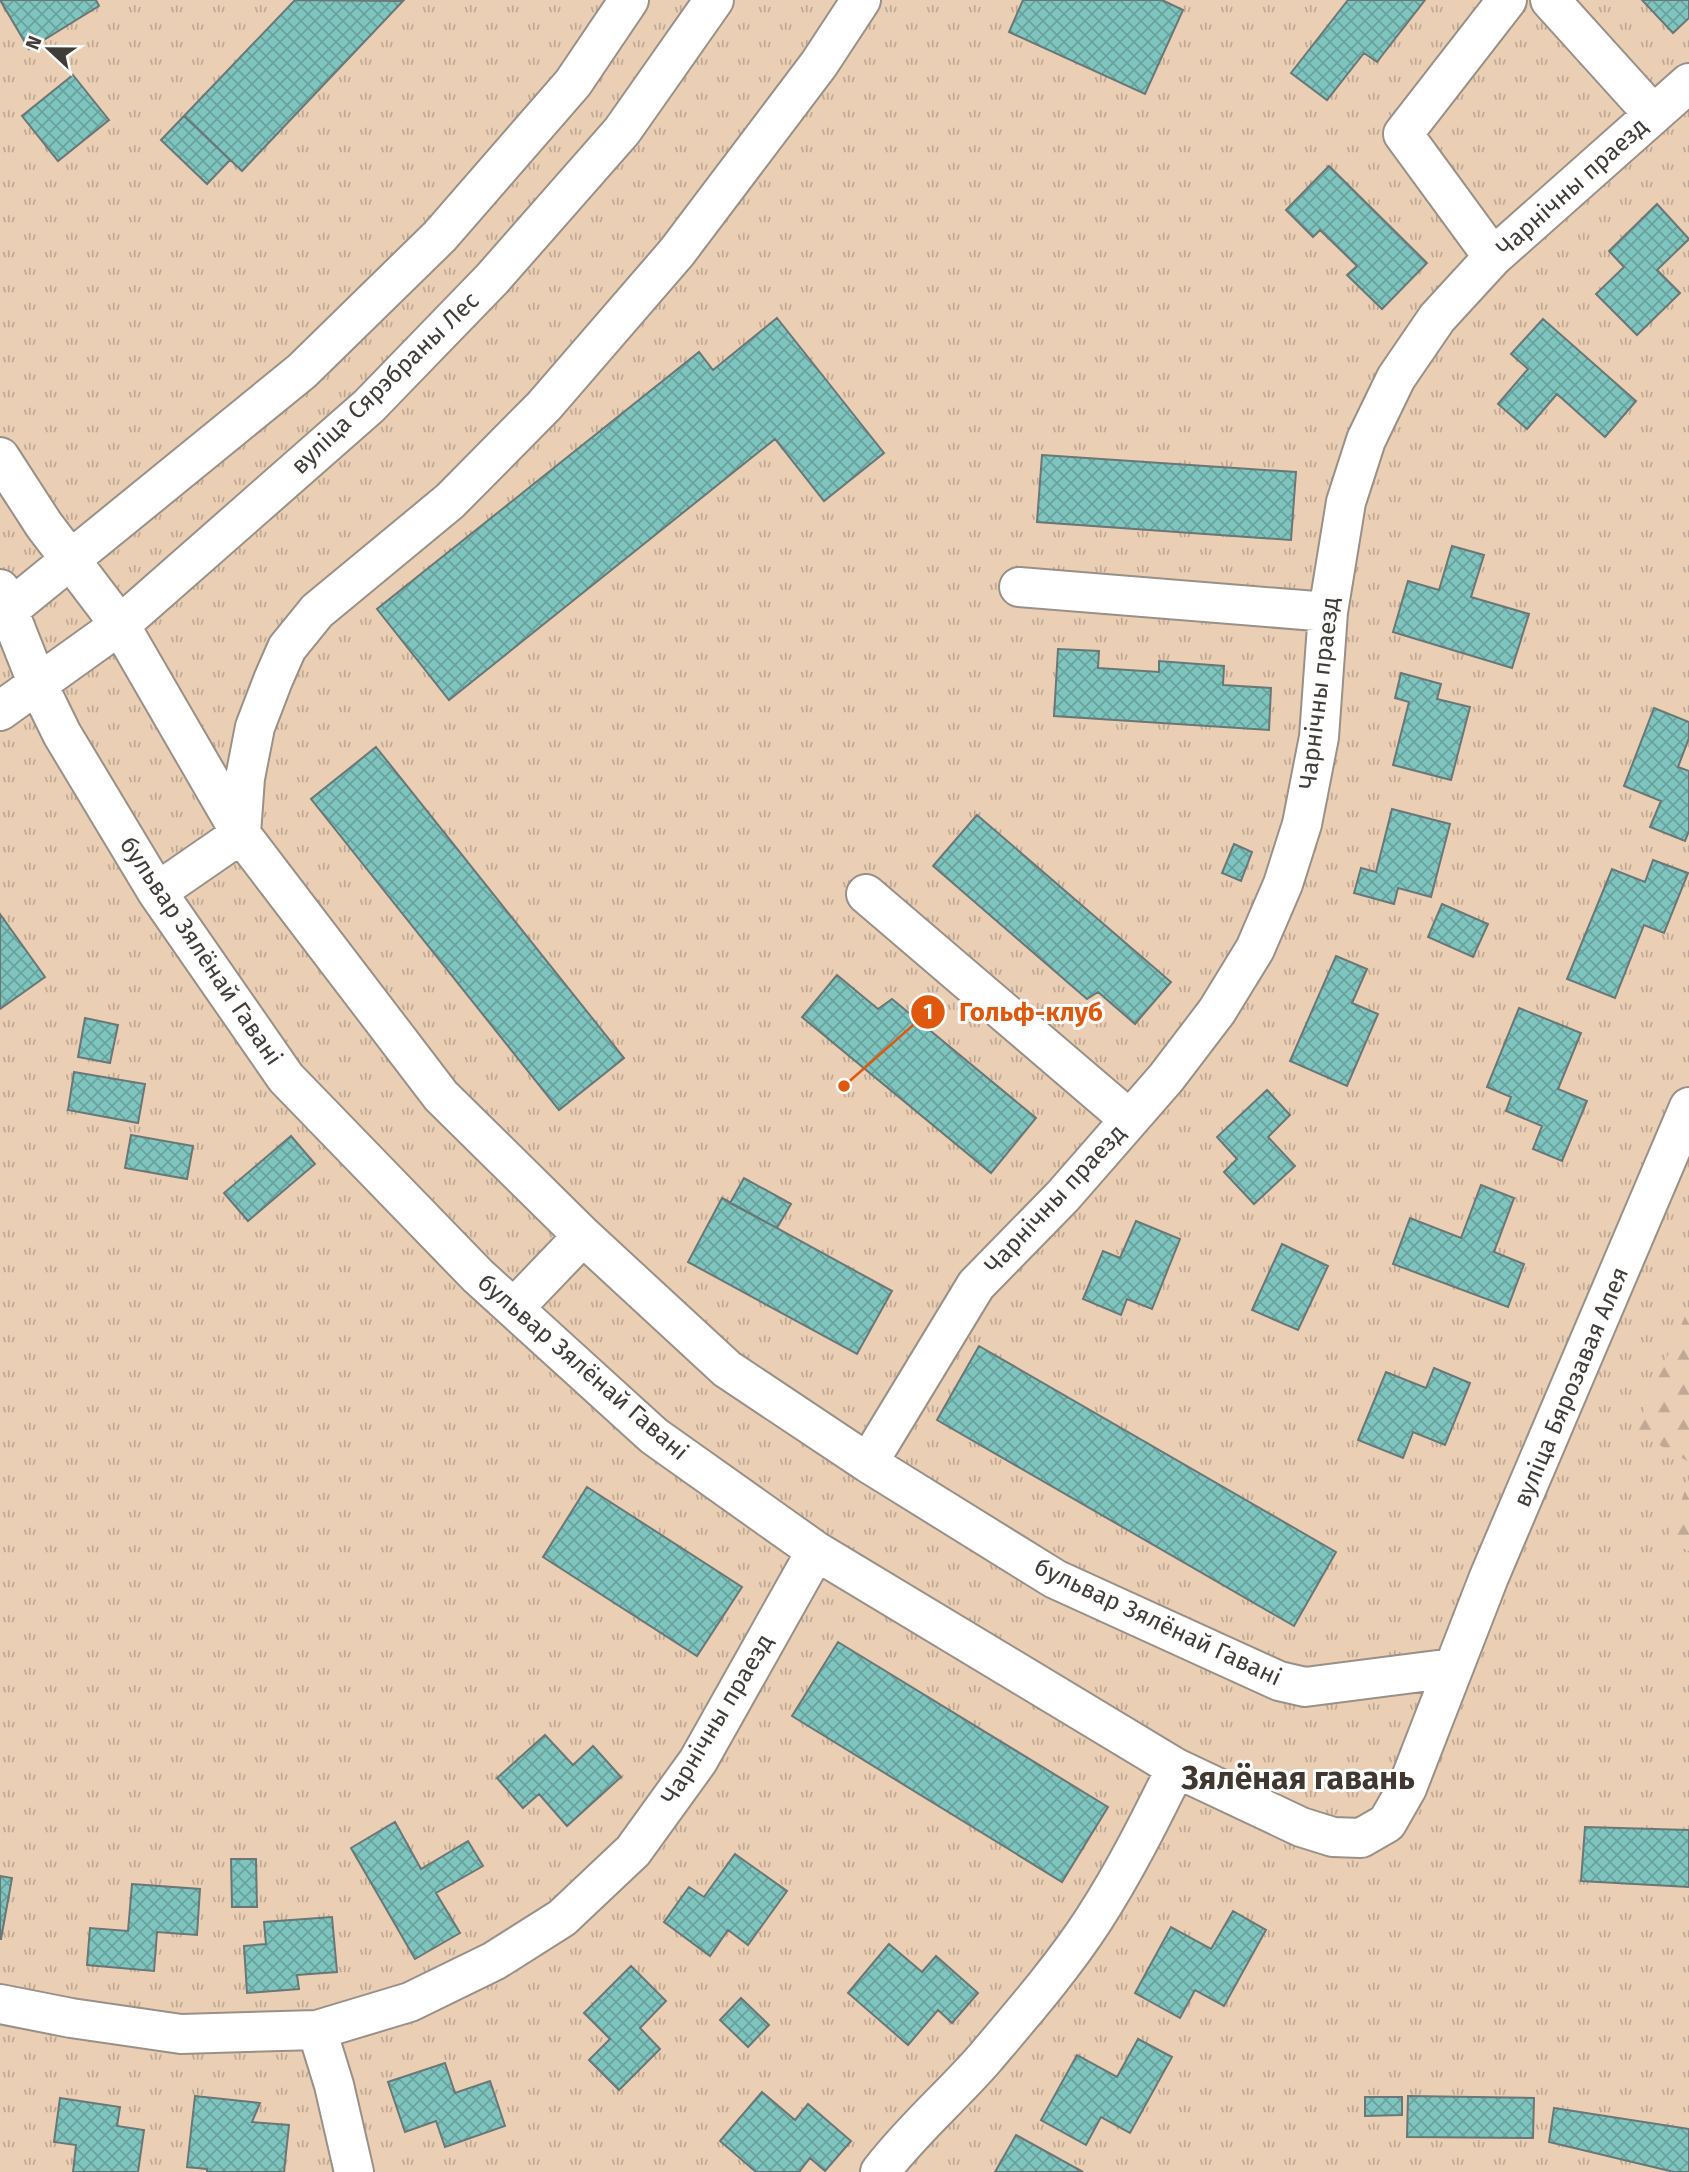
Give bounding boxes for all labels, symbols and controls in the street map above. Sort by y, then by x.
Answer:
north arrow [14,14,84,84]
text: N [21,33,47,53]
street label: Чарнічны праезд [1491,112,1653,262]
street label: вуліца Сярэбраны Лес [285,286,485,480]
street label: Чарнічны праезд [1293,595,1345,791]
street label: бульвар Зялёнай Гавані [114,831,288,1071]
callout: Гольф-клуб [910,988,1117,1035]
text: Гольф-клуб [959,997,1103,1028]
text: 1 [923,999,933,1025]
street label: Чарнічны праезд [979,1119,1131,1279]
street label: вуліца Бярозавая Алея [1508,1263,1634,1511]
street label: бульвар Зялёнай Гавані [472,1268,694,1466]
street label: бульвар Зялёнай Гавані [1030,1552,1286,1692]
street label: Чарнічны праезд [655,1629,779,1809]
district label: Зялёная гавань [1180,1759,1415,1797]

